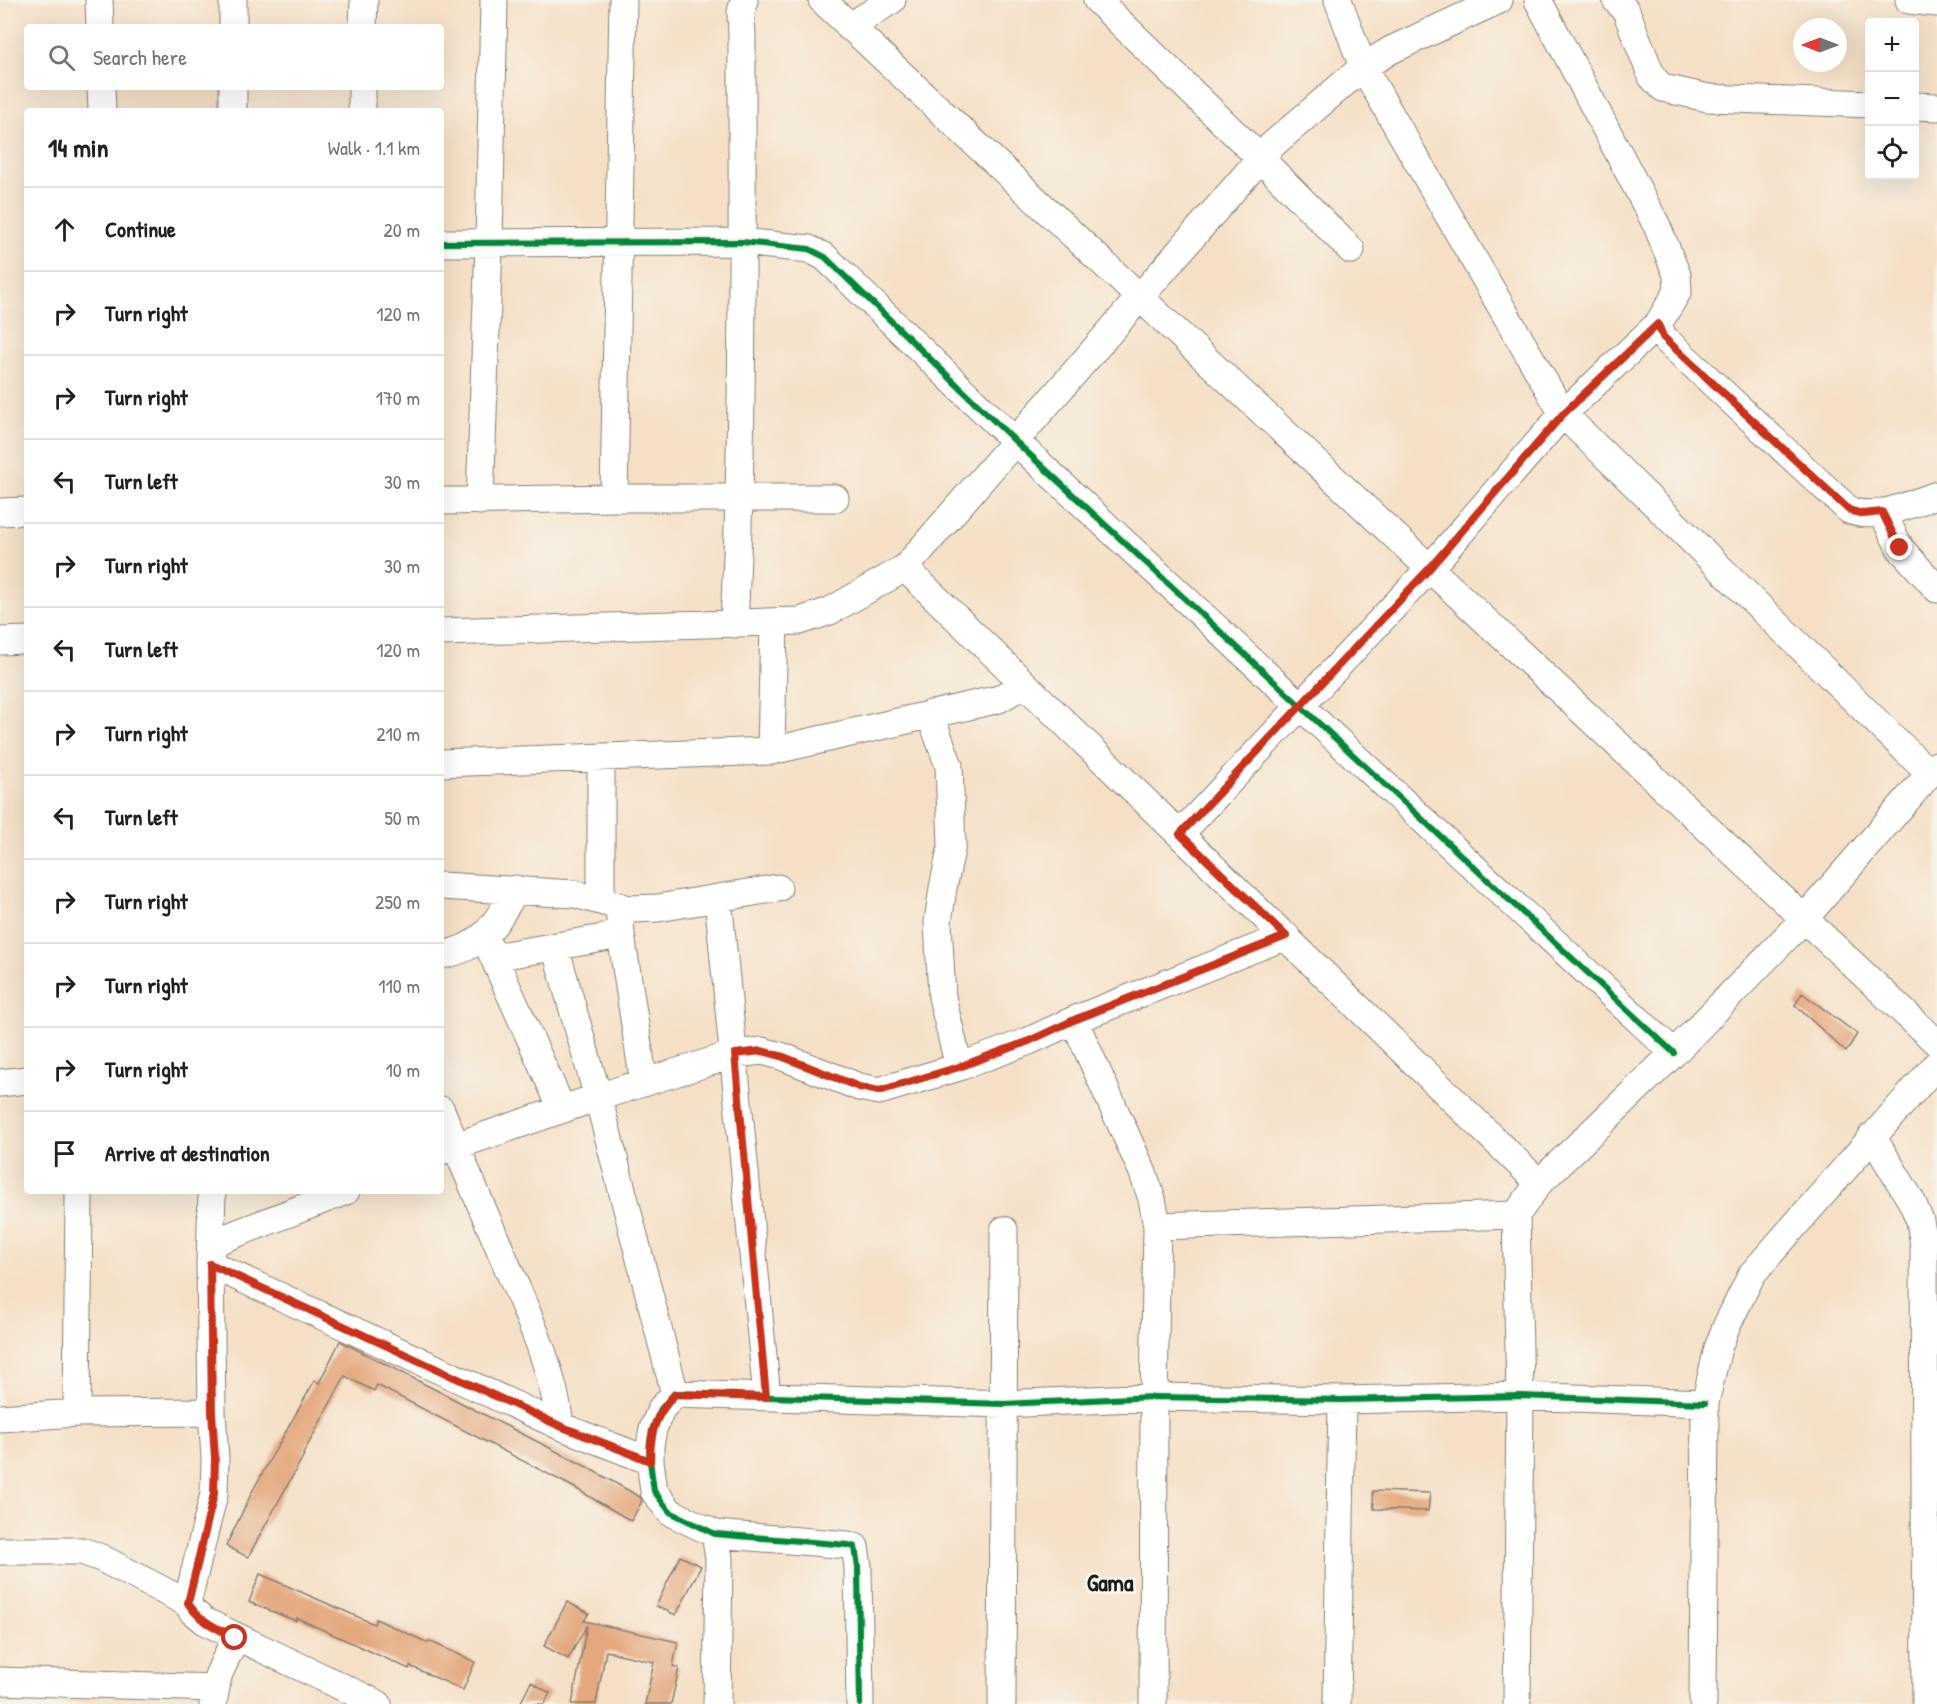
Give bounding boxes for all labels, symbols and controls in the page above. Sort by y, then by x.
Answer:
north arrow [1793,18,1847,72]
map controls [1865,18,1919,180]
button: + [1865,18,1919,72]
search box [24,24,444,90]
icon: search [45,41,78,74]
text: Search here [93,42,187,72]
button: − [1865,72,1919,126]
button: locate [1865,126,1919,180]
text: 14 min [48,130,108,165]
text: Walk · 1.1 km [328,134,420,161]
icon: ahead [48,213,81,246]
text: Continue [105,214,176,244]
text: 20 m [383,216,420,243]
icon: right [48,297,81,330]
text: Turn right [105,298,188,328]
text: 120 m [376,300,420,327]
icon: right [48,381,81,414]
text: Turn right [105,382,188,412]
text: 170 m [376,384,420,411]
icon: left [48,465,81,498]
text: Turn left [105,466,178,496]
text: 30 m [384,468,420,495]
route end [1886,534,1912,560]
icon: right [48,549,81,582]
text: Turn right [105,550,188,580]
text: 30 m [384,552,420,579]
icon: left [48,633,81,666]
text: Turn left [105,634,178,664]
text: 120 m [376,636,420,663]
icon: right [48,717,81,750]
text: Turn right [105,718,188,748]
text: 210 m [376,720,420,747]
icon: left [48,801,81,834]
text: Turn left [105,802,178,832]
text: 50 m [384,804,420,831]
icon: right [48,885,81,918]
text: Turn right [105,886,188,916]
text: 250 m [375,888,420,915]
icon: right [48,969,81,1002]
text: Turn right [105,970,188,1000]
text: 110 m [378,972,420,999]
icon: right [48,1053,81,1086]
text: Turn right [105,1054,188,1084]
text: 10 m [386,1056,420,1083]
icon: arrive [48,1137,81,1170]
text: Arrive at destination [105,1138,270,1168]
district label: Gama [1087,1566,1134,1598]
route start [221,1624,247,1650]

